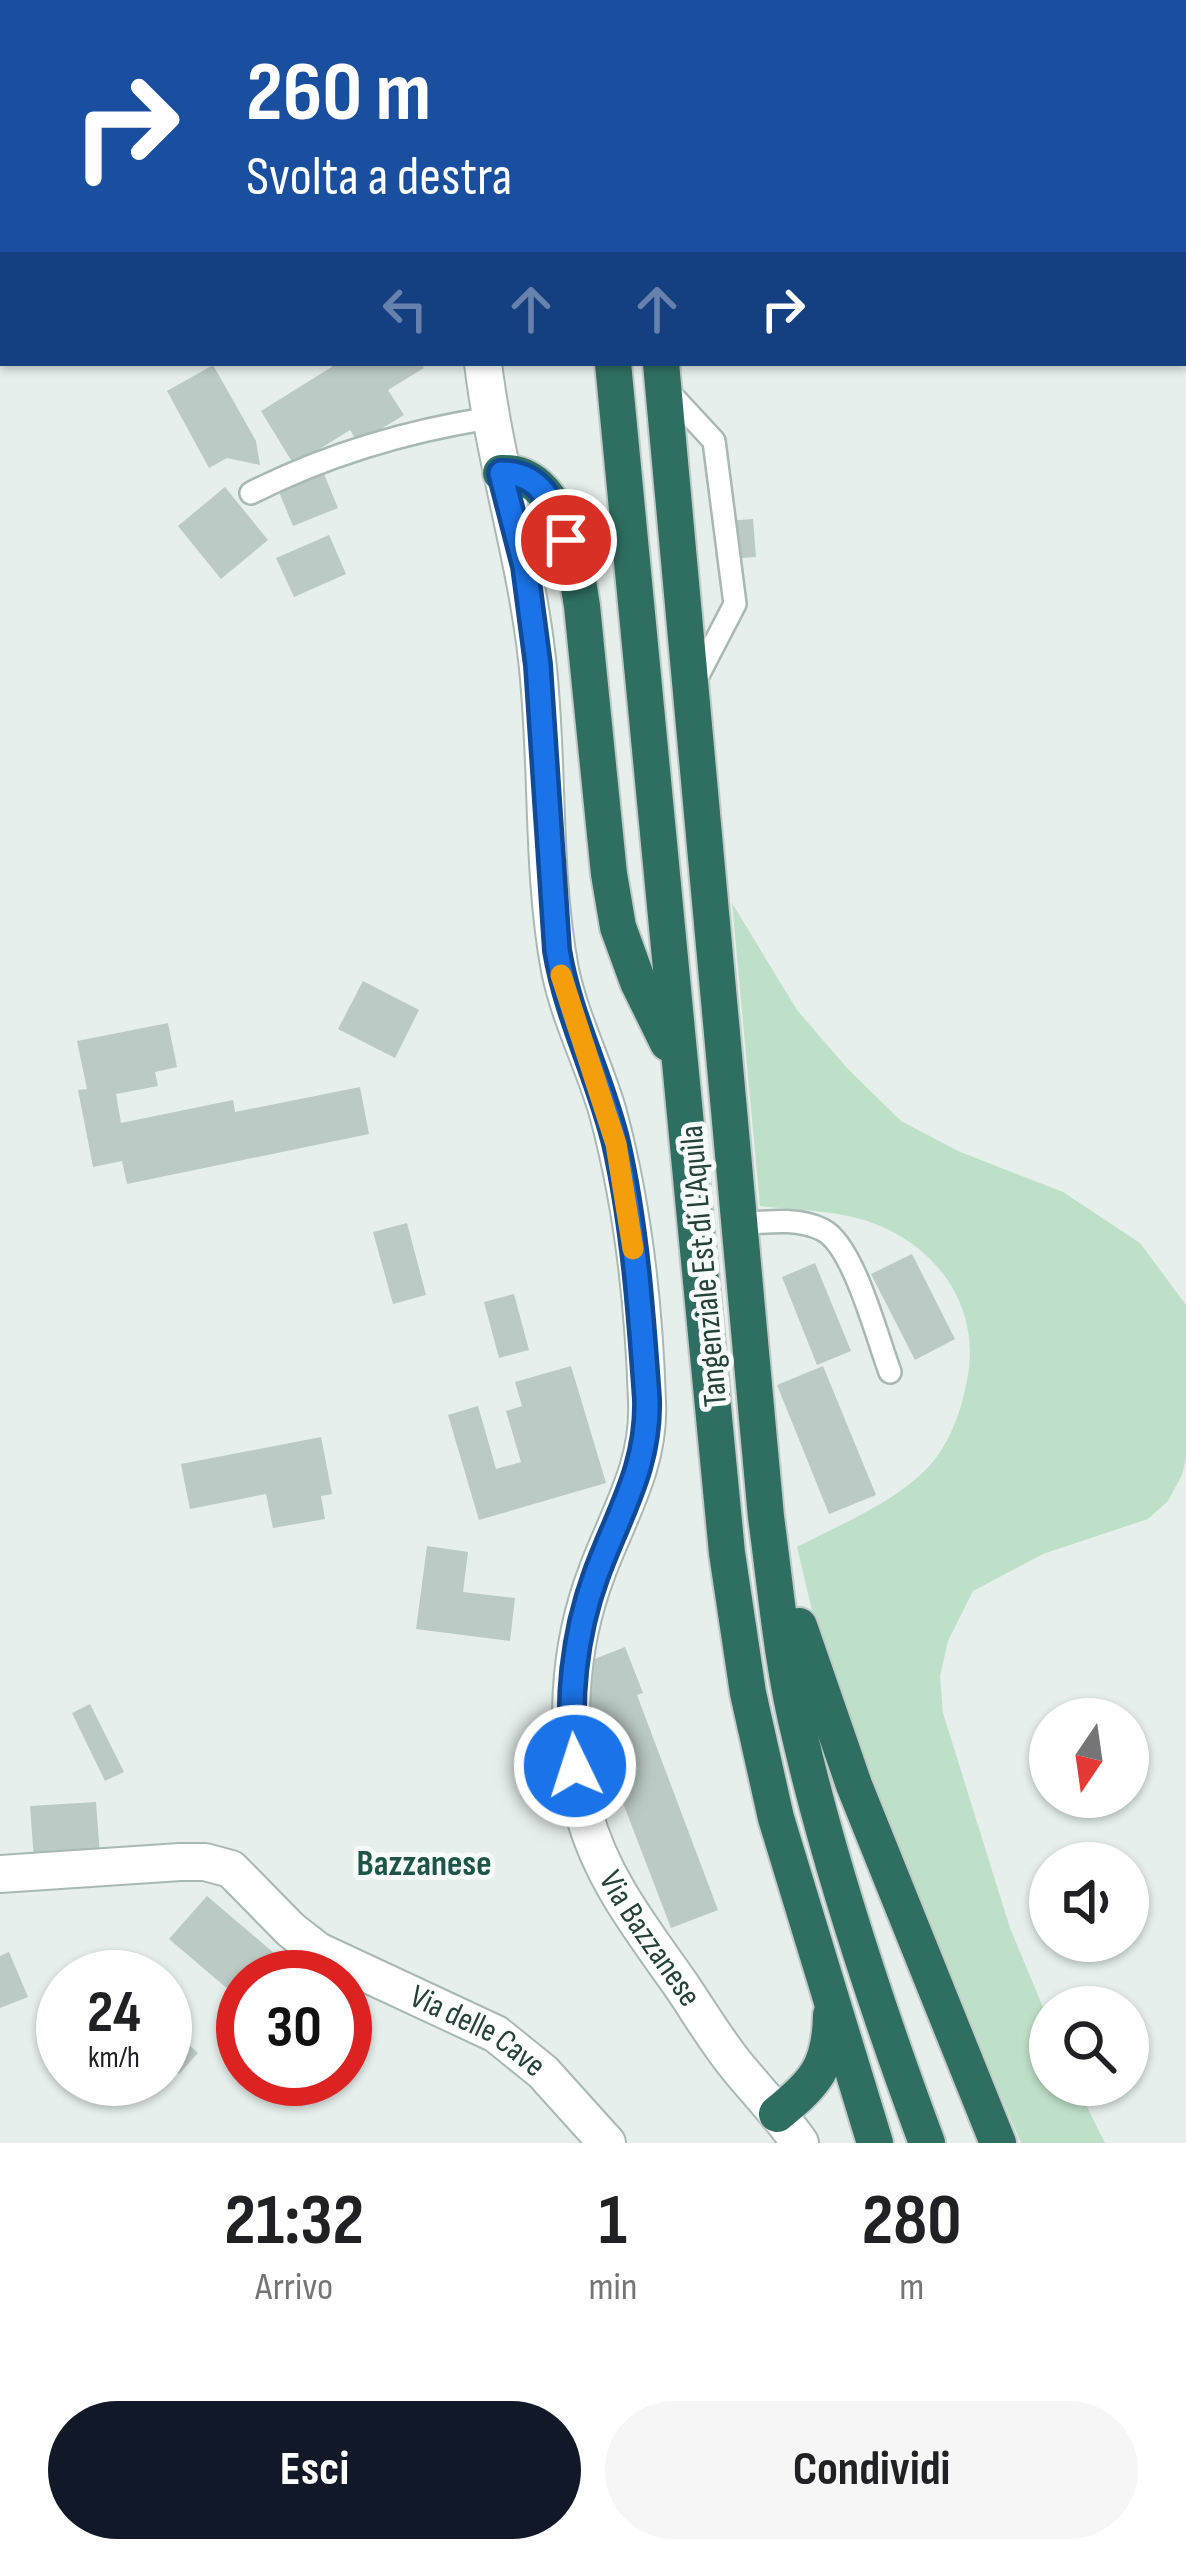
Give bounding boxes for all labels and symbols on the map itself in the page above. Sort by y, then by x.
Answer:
pin [515,489,617,591]
street label: Tangenziale Est di L'Aquila [672,1124,736,1408]
north arrow [1029,1698,1149,1818]
position arrow [512,1703,638,1829]
district label: Bazzanese [356,1843,492,1886]
street label: Via Bazzanese [590,1864,710,2014]
speed limit sign: 30 [216,1950,372,2106]
street label: Via delle Cave [403,1977,554,2086]

